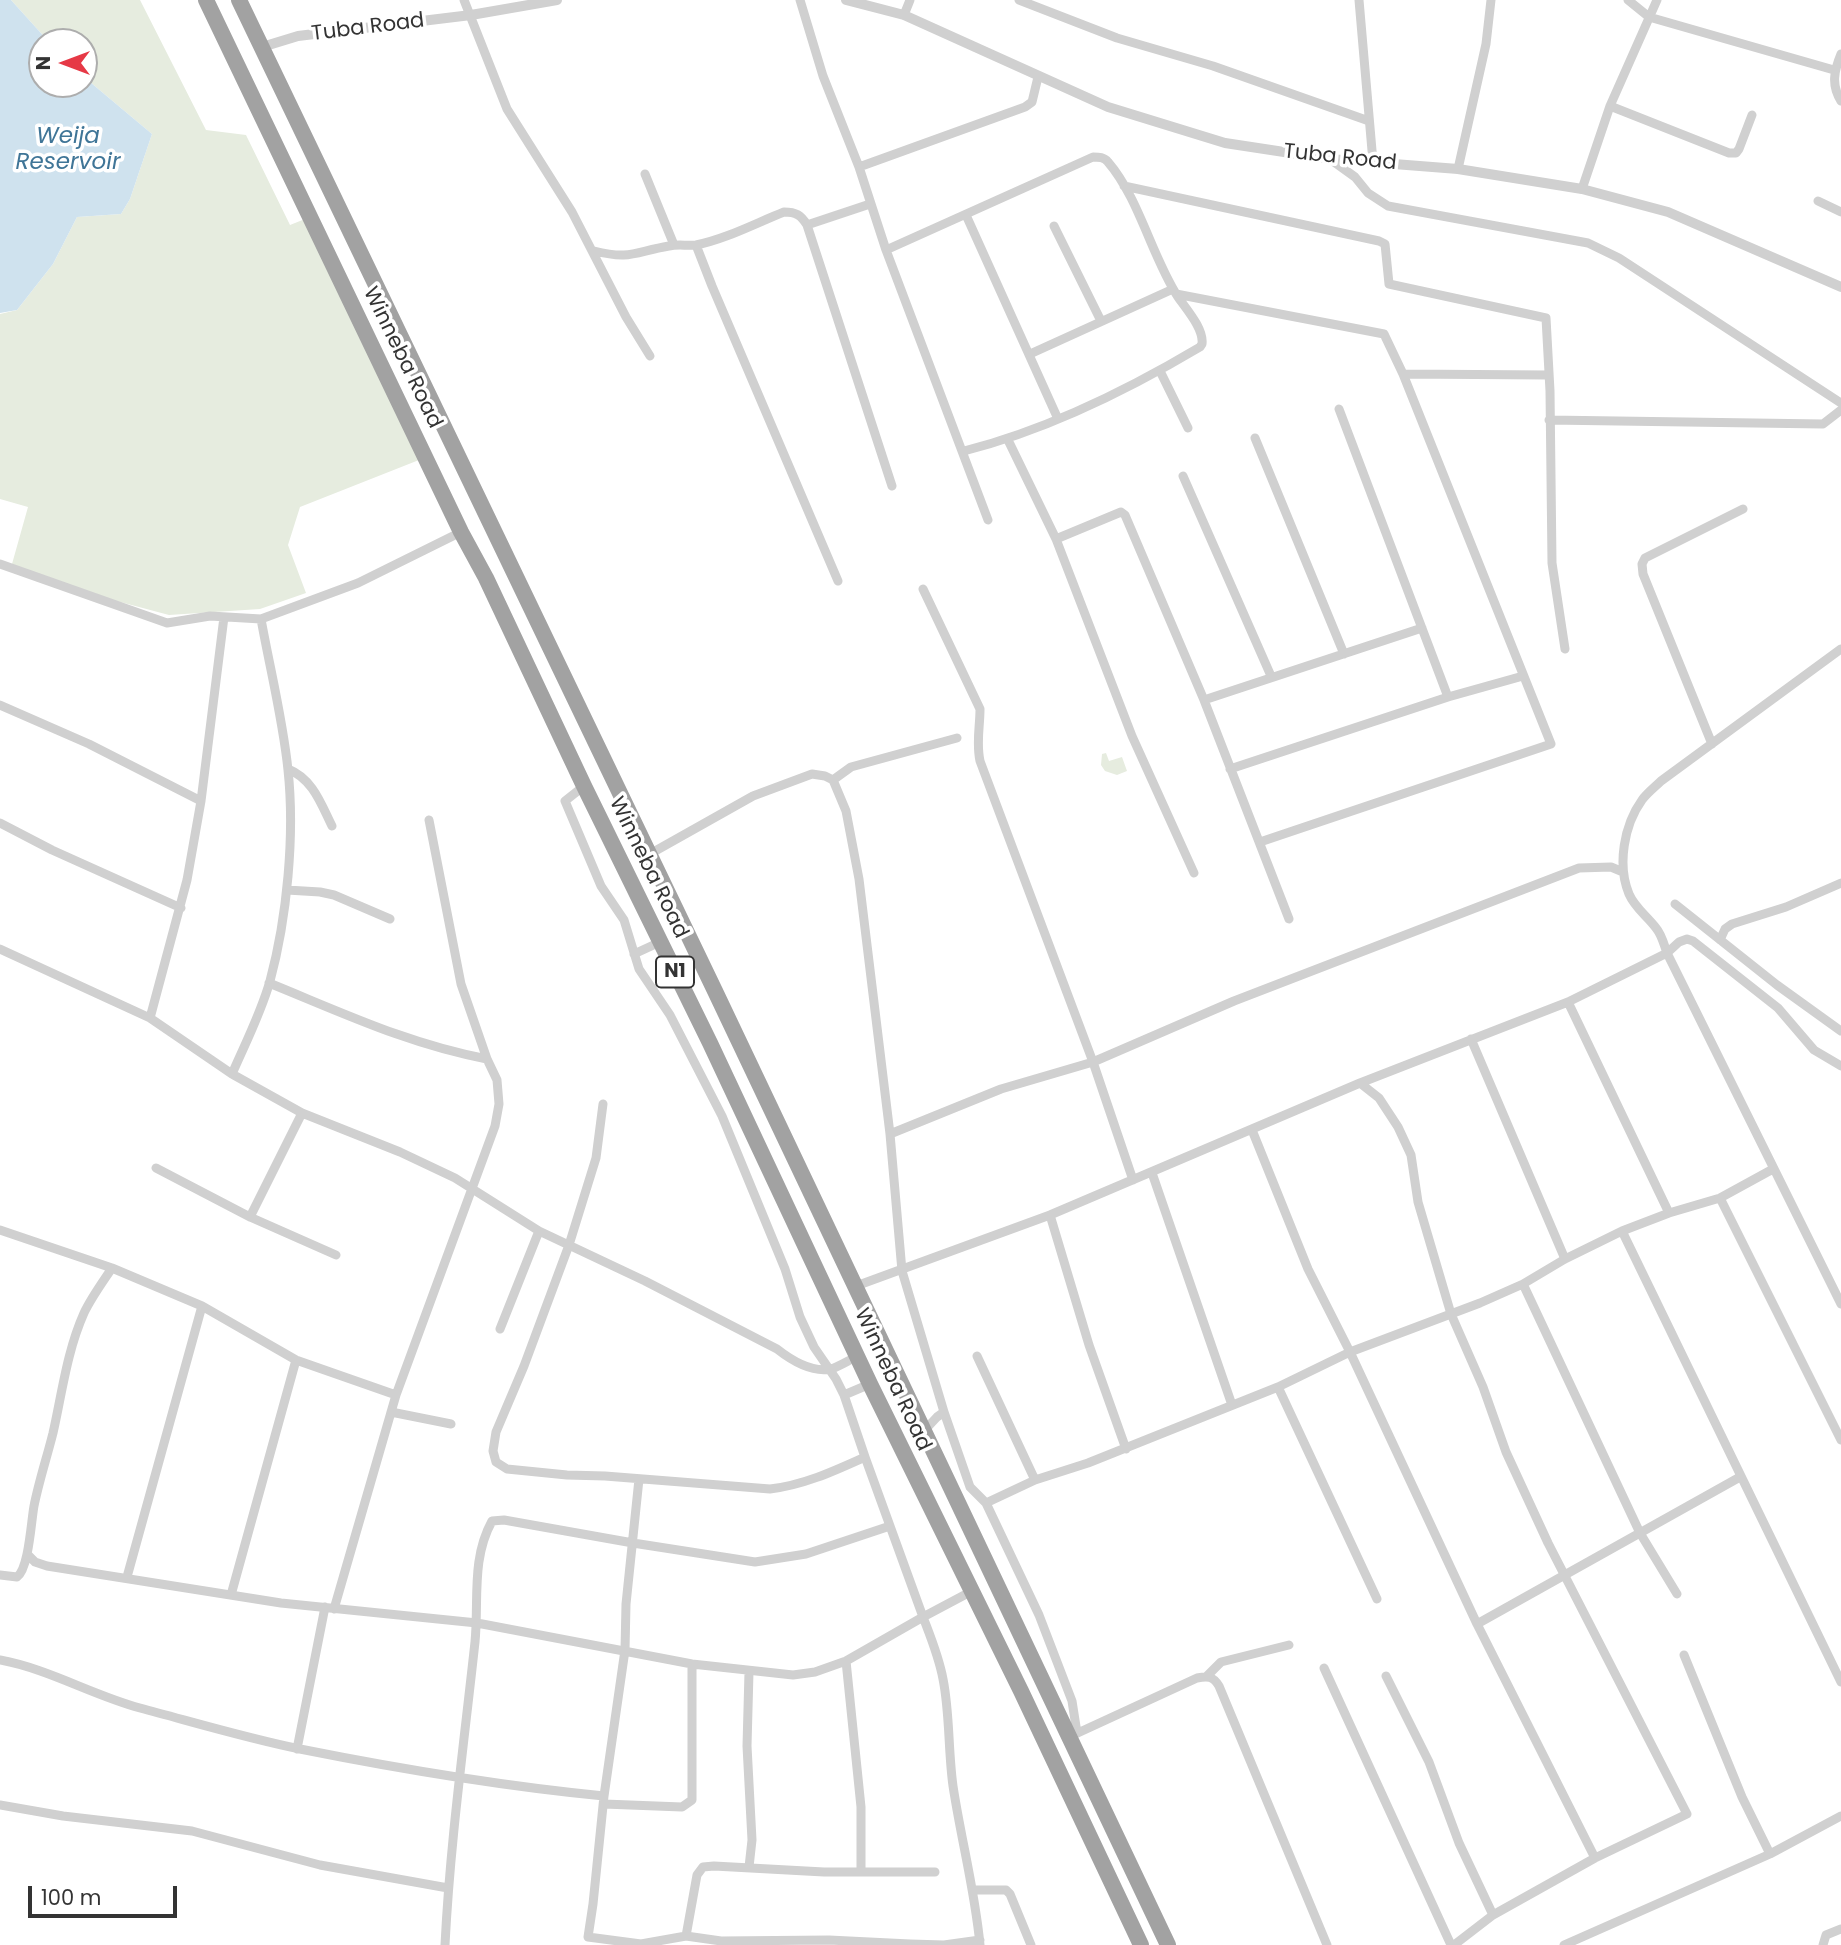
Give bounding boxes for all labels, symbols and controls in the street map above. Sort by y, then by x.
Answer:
street label: Tuba Road [310,9,426,47]
north arrow [28,28,98,98]
text: N [30,56,57,70]
water label: Weija Reservoir [16,123,120,177]
street label: Tuba Road [1282,140,1398,176]
street label: Winneba Road [357,283,447,433]
street label: Winneba Road [603,793,693,943]
road number: N1 [656,956,694,988]
street label: Winneba Road [848,1305,936,1455]
scale bar [32,1871,180,1915]
text: 100 m [41,1883,101,1912]

